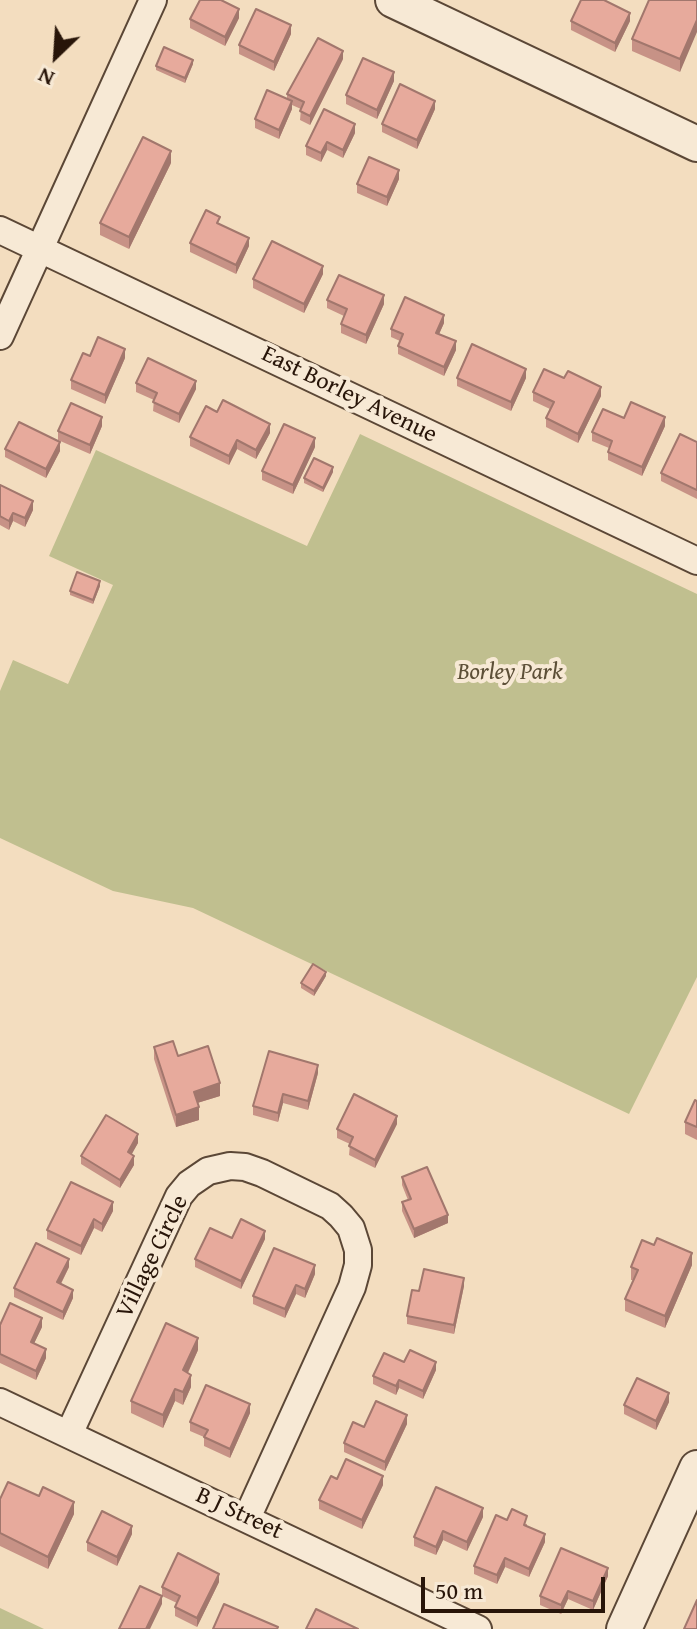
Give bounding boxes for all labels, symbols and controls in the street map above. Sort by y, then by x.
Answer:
north arrow [16,16,96,96]
text: N [32,60,59,95]
street label: East Borley Avenue [257,340,441,450]
park label: Borley Park [457,659,563,687]
street label: Village Circle [111,1191,195,1323]
street label: B J Street [191,1481,287,1547]
scale bar [425,1561,609,1611]
text: 50 m [435,1573,483,1608]

